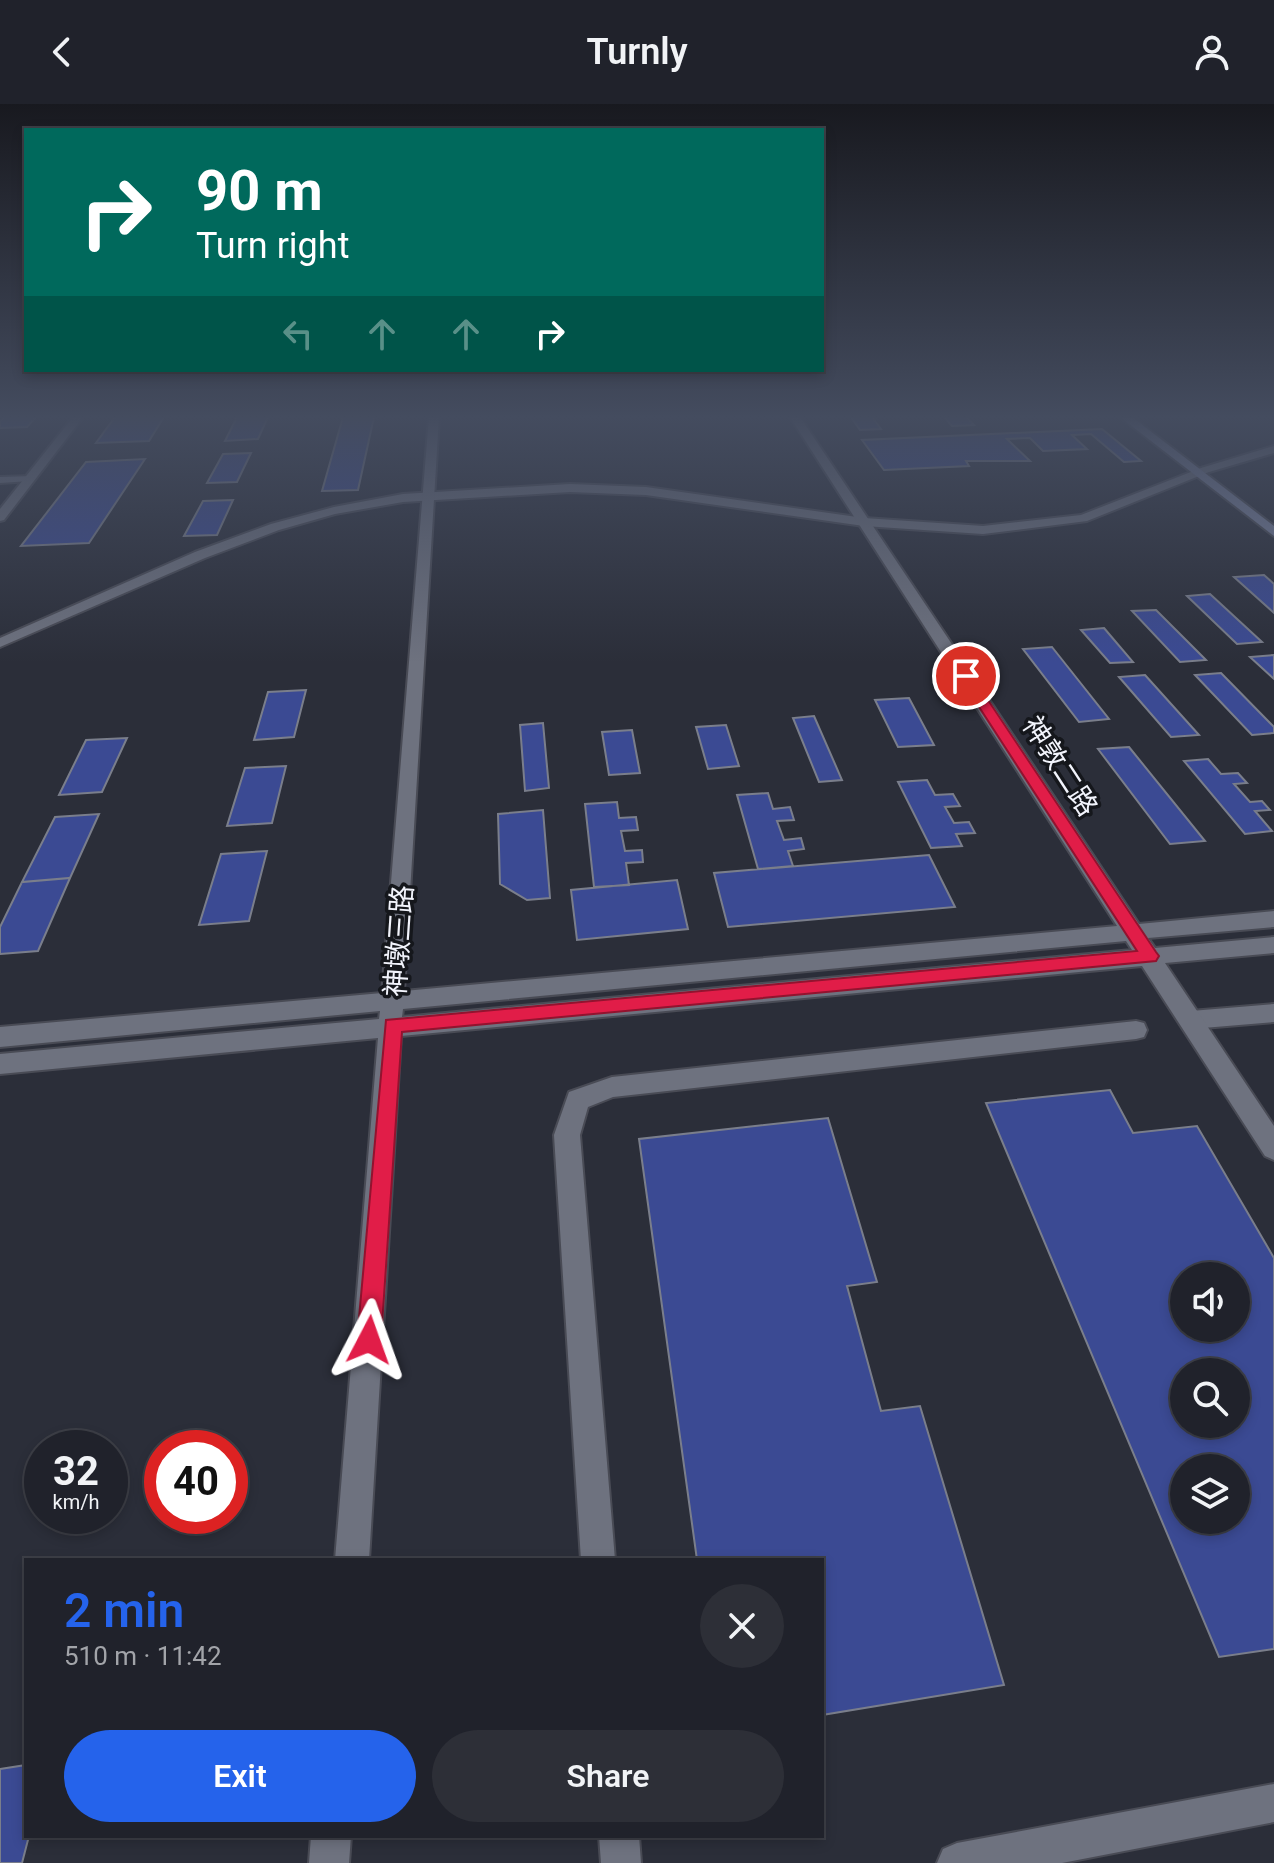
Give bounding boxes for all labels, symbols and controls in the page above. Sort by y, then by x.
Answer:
icon: back [40,30,84,74]
icon: person [1190,30,1234,74]
text: Turnly [586,31,688,73]
text: 90 m [196,158,323,224]
icon: right [64,160,168,264]
text: Turn right [196,225,349,267]
icon: left [276,312,320,356]
icon: ahead [360,312,404,356]
icon: ahead [444,312,488,356]
icon: right [528,312,572,356]
pin [932,642,1000,710]
icon: arrive [944,654,988,698]
street label: 神敦二路 [1016,710,1104,822]
street label: 神墩三路 [379,884,419,998]
map controls [1170,1262,1250,1534]
button: sound [1170,1262,1250,1342]
position arrow [327,1298,411,1382]
button: search [1170,1358,1250,1438]
speed limit sign: 40 [144,1430,248,1534]
text: 32 [53,1448,99,1495]
button: layers [1170,1454,1250,1534]
text: km/h [53,1490,99,1514]
text: 2 min [64,1582,184,1639]
button: close [700,1584,784,1668]
text: 510 m · 11:42 [64,1641,222,1671]
button: Exit [64,1730,416,1822]
button: Share [432,1730,784,1822]

